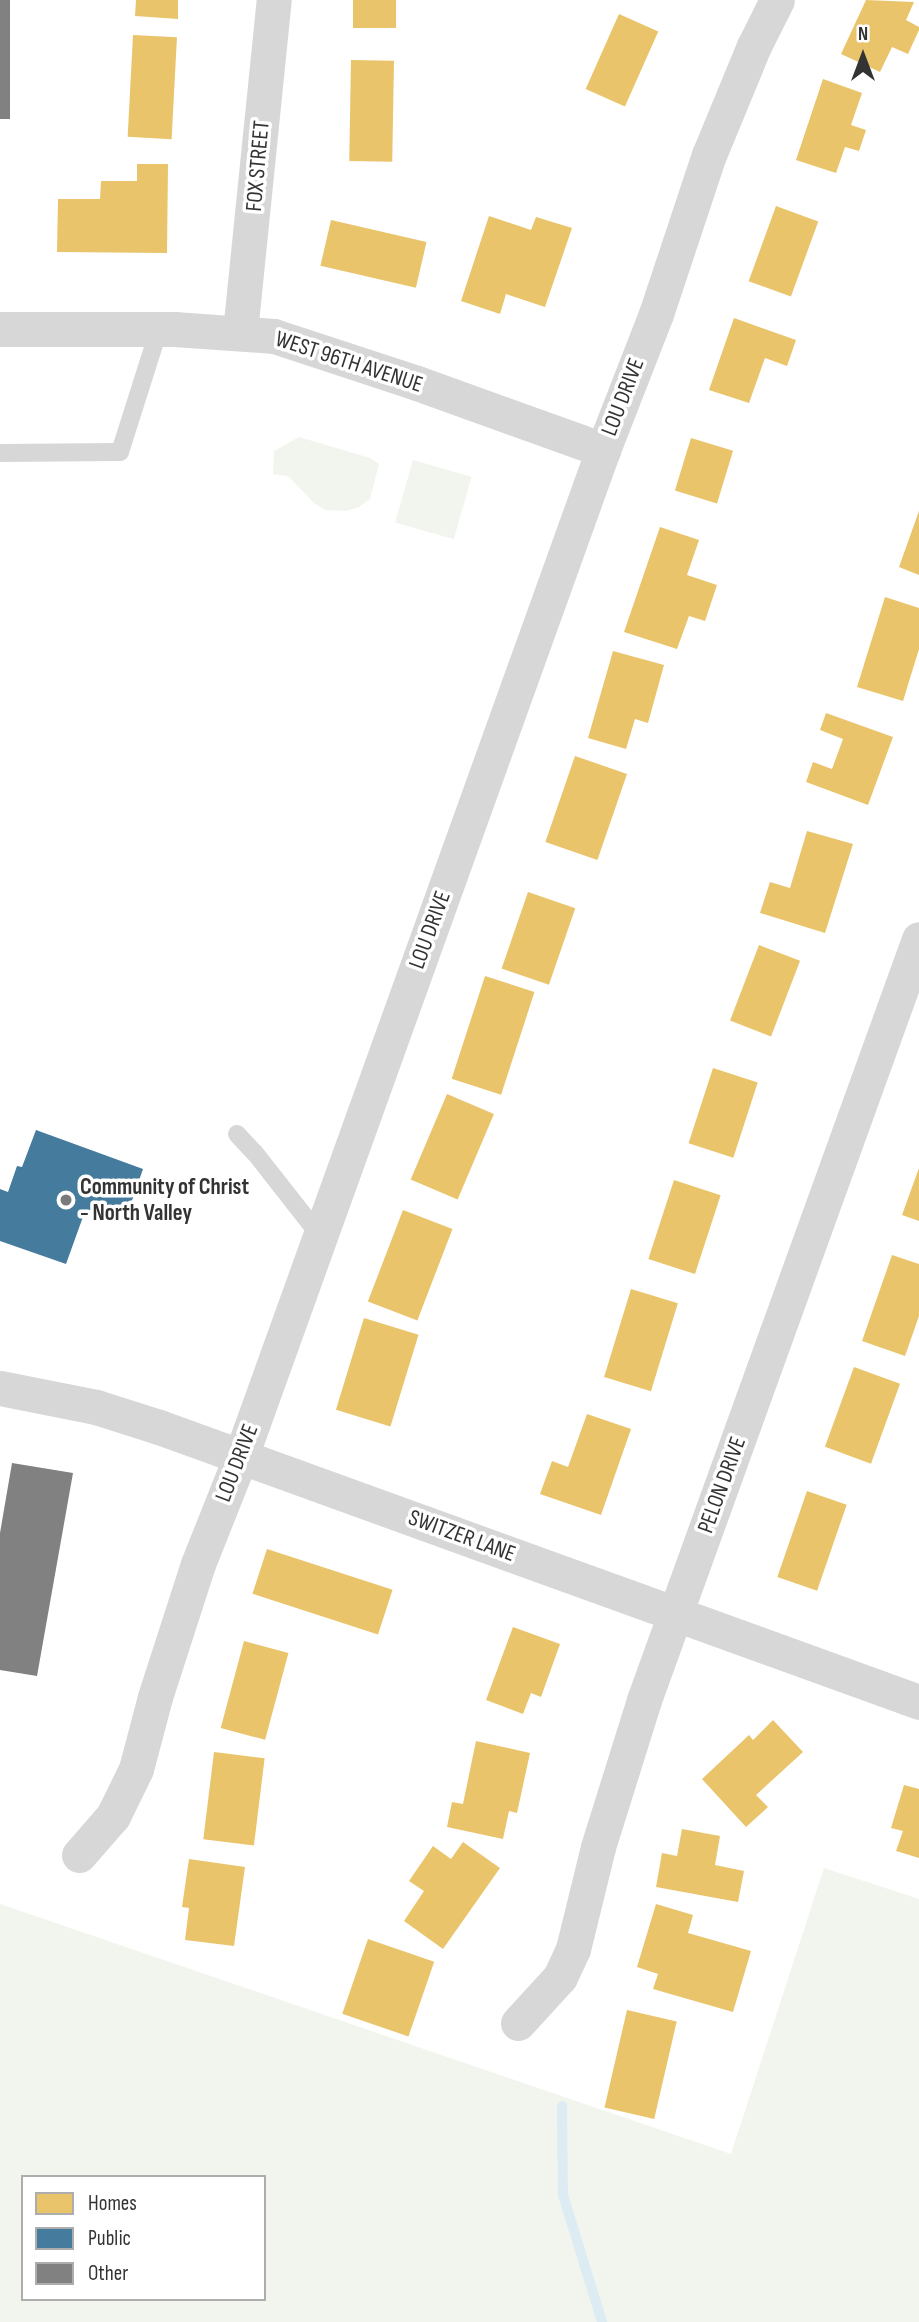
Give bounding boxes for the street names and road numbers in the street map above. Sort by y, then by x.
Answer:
street label: FOX STREET [240,119,276,213]
street label: WEST 96TH AVENUE [272,325,426,399]
street label: LOU DRIVE [596,354,650,440]
street label: LOU DRIVE [403,887,457,973]
street label: LOU DRIVE [210,1420,264,1506]
street label: PELON DRIVE [692,1433,752,1537]
street label: SWITZER LANE [405,1504,519,1568]

